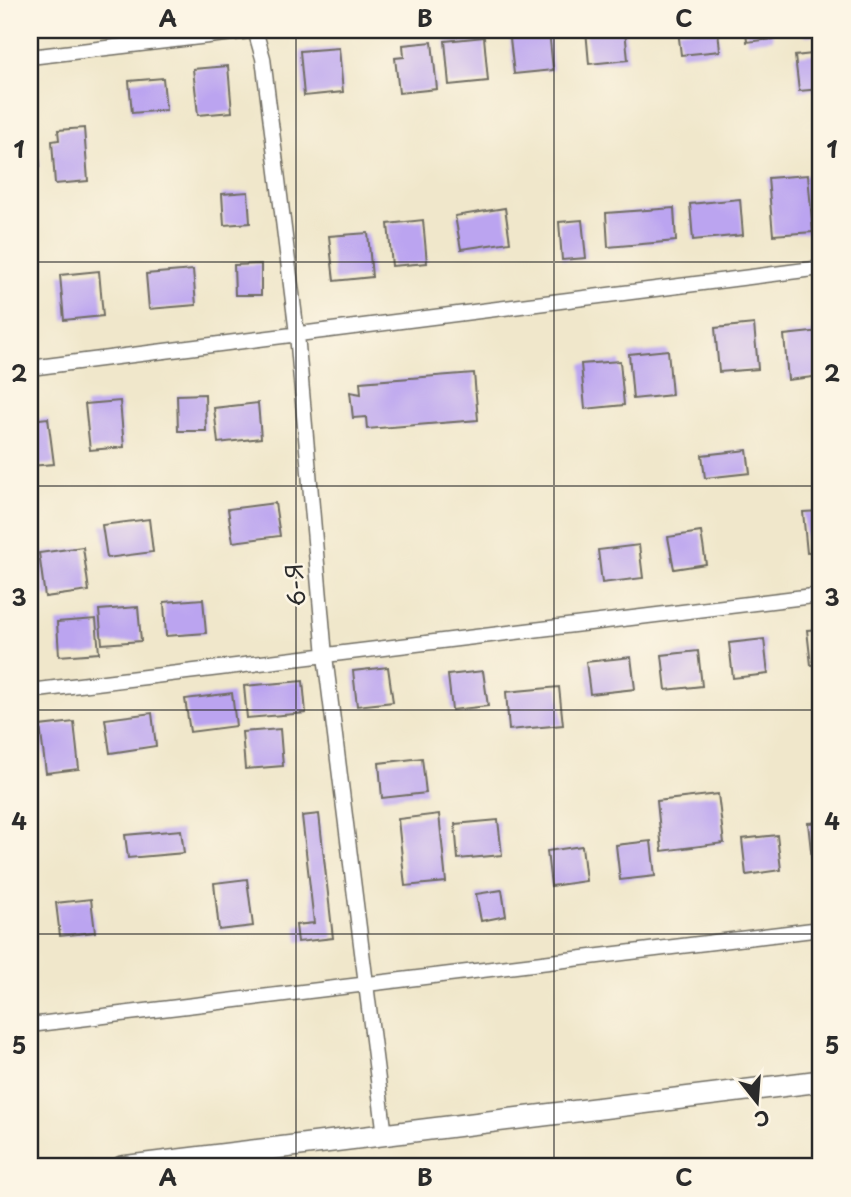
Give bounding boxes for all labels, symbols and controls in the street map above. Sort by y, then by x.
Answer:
text: A [159,0,177,35]
text: B [417,0,433,35]
text: C [675,0,693,35]
text: 1 [14,131,25,166]
text: 1 [827,131,838,166]
text: 2 [11,355,27,390]
text: 2 [824,355,840,390]
street label: 6-Я [275,562,314,608]
text: 3 [11,579,27,614]
text: 3 [824,579,840,614]
text: 4 [11,803,27,838]
text: 4 [824,803,840,838]
text: 5 [12,1027,26,1062]
text: 5 [825,1027,839,1062]
north arrow [722,1068,792,1138]
text: С [751,1104,773,1135]
text: A [159,1159,177,1194]
text: B [417,1159,433,1194]
text: C [675,1159,693,1194]

